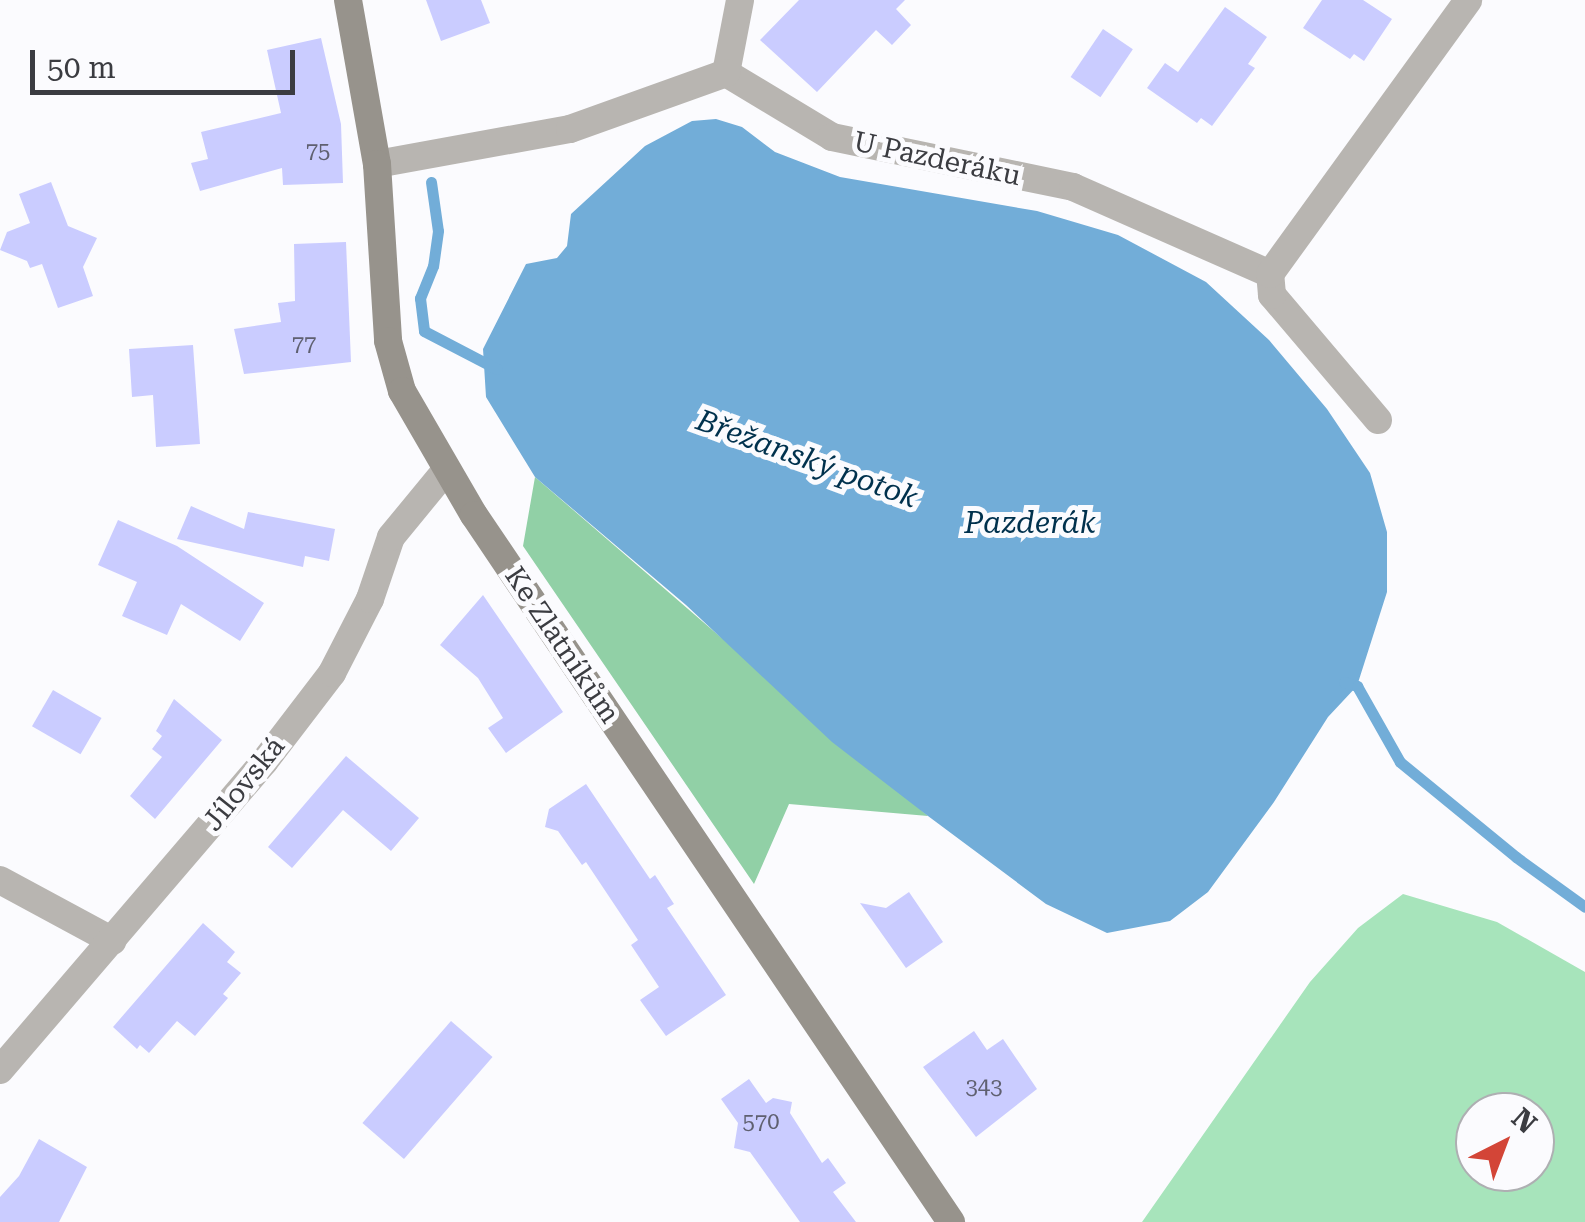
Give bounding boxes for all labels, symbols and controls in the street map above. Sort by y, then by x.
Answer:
scale bar [35,30,300,92]
text: 50 m [47,50,116,85]
street label: U Pazderáku [850,125,1024,193]
house number: 75 [306,138,330,164]
house number: 77 [292,331,316,357]
water label: Břežanský potok [691,402,923,516]
water label: Pazderák [964,505,1096,541]
street label: Ke Zlatníkům [497,561,627,729]
street label: Jílovská [196,730,292,838]
house number: 343 [966,1074,1002,1100]
north arrow [1455,1092,1555,1192]
text: N [1505,1101,1543,1140]
house number: 570 [743,1109,779,1135]

